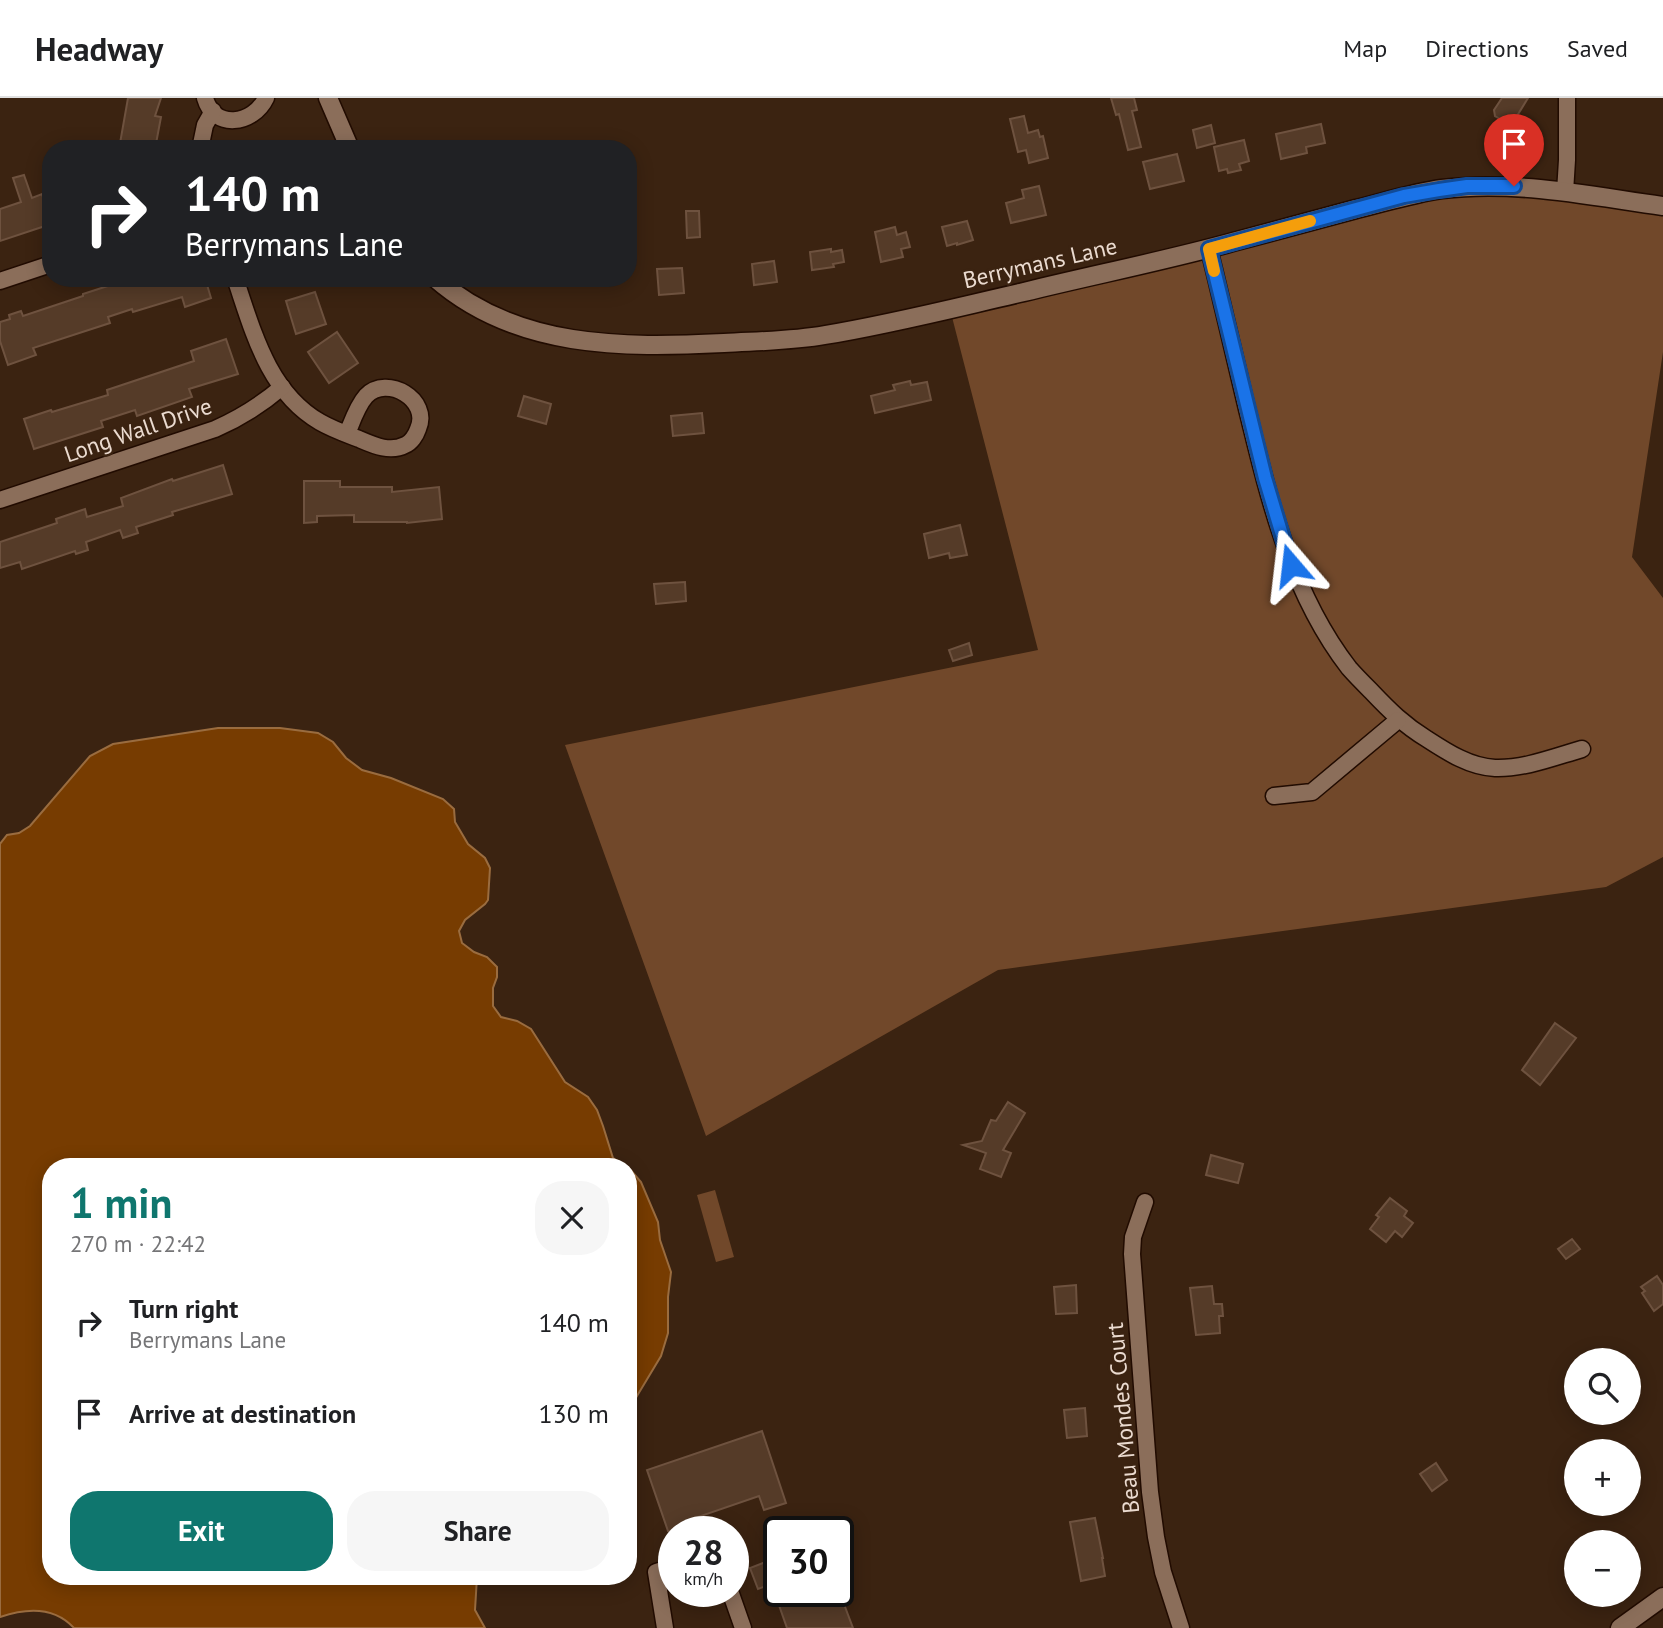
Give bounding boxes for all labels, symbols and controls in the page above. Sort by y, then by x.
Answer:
text: Headway [35,27,163,70]
text: Map [1343,33,1387,64]
text: Directions [1425,33,1529,64]
text: Saved [1567,33,1628,64]
pin [1484,114,1544,186]
icon: arrive [1495,125,1533,163]
text: 140 m [185,161,320,225]
icon: right [70,168,161,259]
text: Berrymans Lane [185,223,404,265]
street label: Berrymans Lane [960,231,1120,294]
street label: Long Wall Drive [60,391,215,468]
position arrow [1254,528,1328,602]
text: 1 min [70,1175,172,1230]
button: close [535,1181,609,1255]
text: 270 m · 22:42 [70,1229,206,1258]
text: Turn right [129,1292,238,1325]
icon: right [70,1304,108,1342]
text: 140 m [538,1306,609,1339]
street label: Beau Mondes Court [1100,1321,1145,1515]
text: Berrymans Lane [129,1325,286,1354]
map controls [1564,1348,1641,1607]
button: search [1564,1348,1641,1425]
icon: arrive [70,1395,108,1433]
text: Arrive at destination [129,1397,356,1430]
text: 130 m [538,1397,609,1430]
button: + [1564,1439,1641,1516]
button: Exit [70,1491,333,1571]
button: Share [347,1491,609,1571]
speed limit sign: 30 [763,1516,854,1607]
text: 28 [684,1529,723,1575]
button: − [1564,1530,1641,1607]
text: km/h [684,1567,723,1590]

